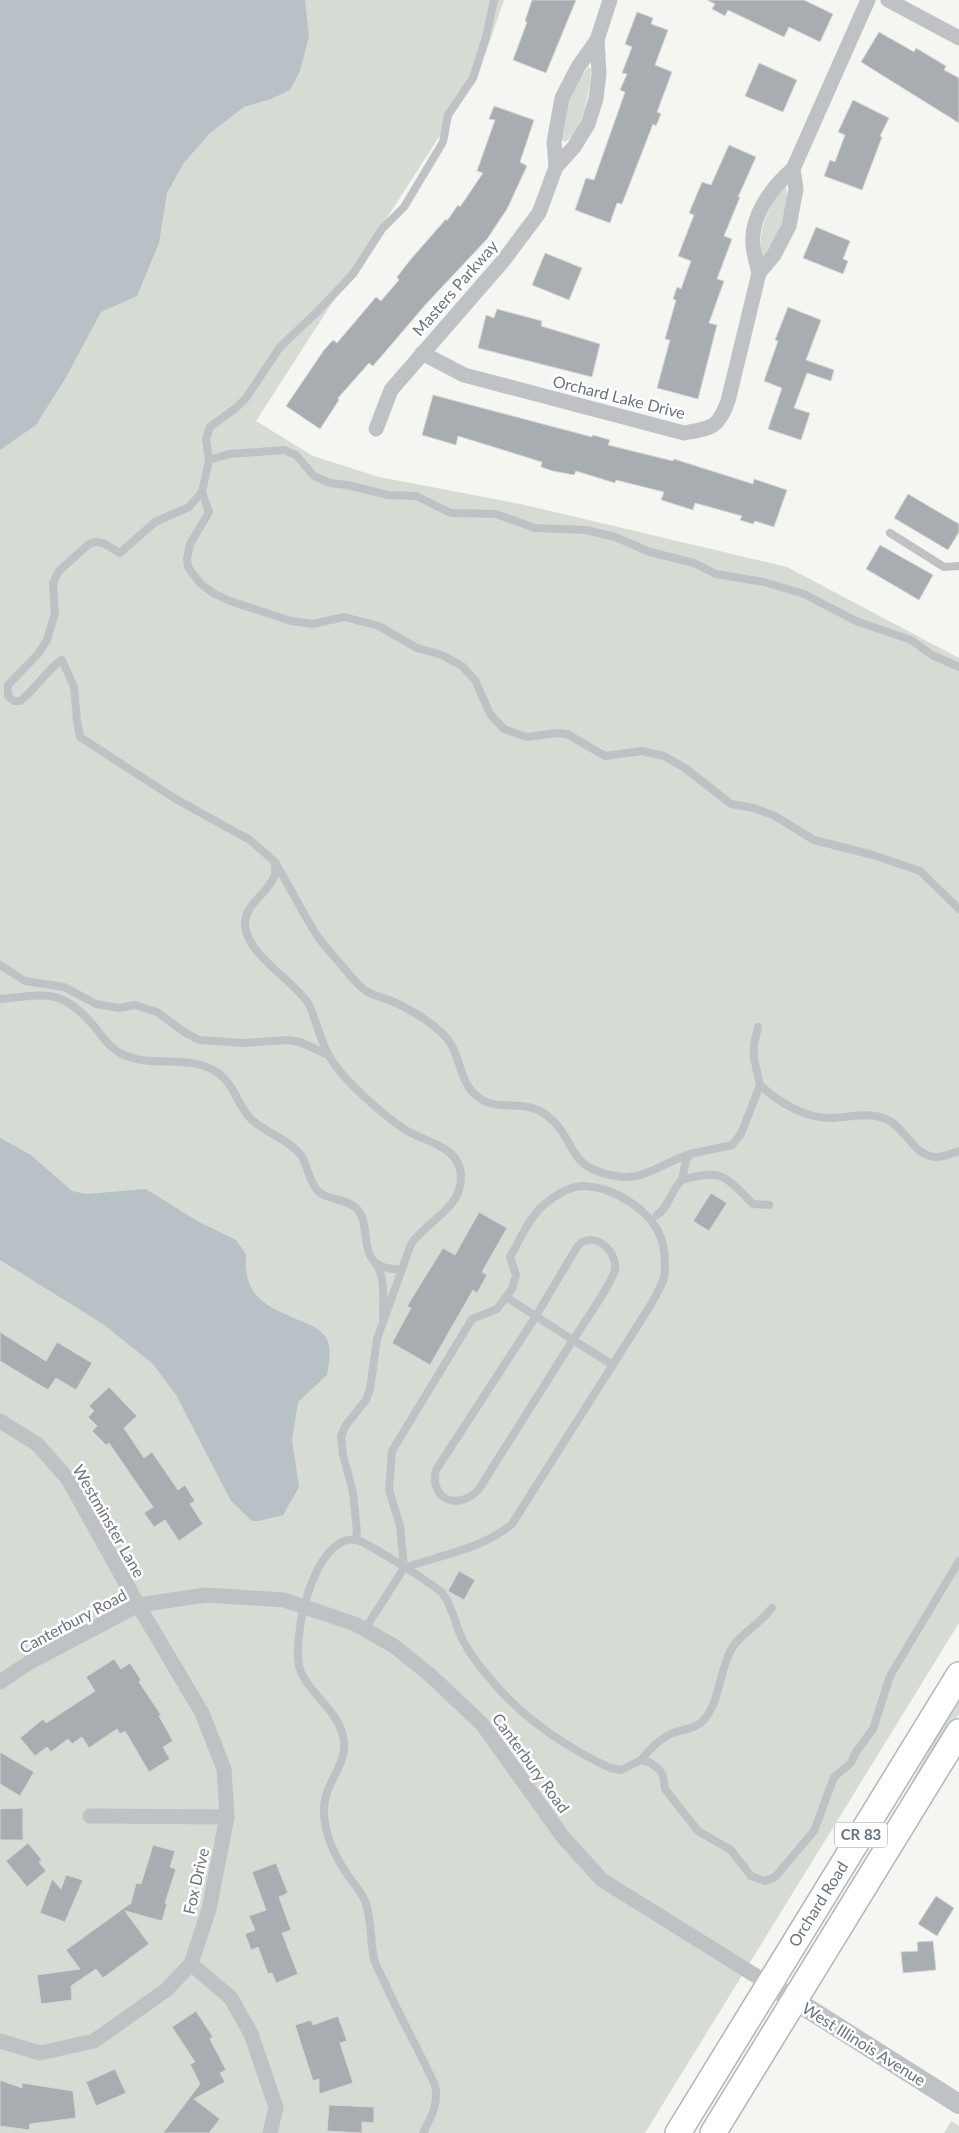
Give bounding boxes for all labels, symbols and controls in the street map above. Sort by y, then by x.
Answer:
street label: Masters Parkway [408,236,502,339]
street label: Orchard Lake Drive [551,371,687,422]
street label: Westminster Lane [69,1461,149,1580]
street label: Canterbury Road [16,1584,130,1657]
street label: Canterbury Road [489,1709,574,1816]
road number: CR 83 [835,1822,887,1848]
street label: Fox Drive [179,1846,212,1916]
street label: Orchard Road [784,1858,851,1950]
street label: West Illinois Avenue [799,1998,929,2089]

